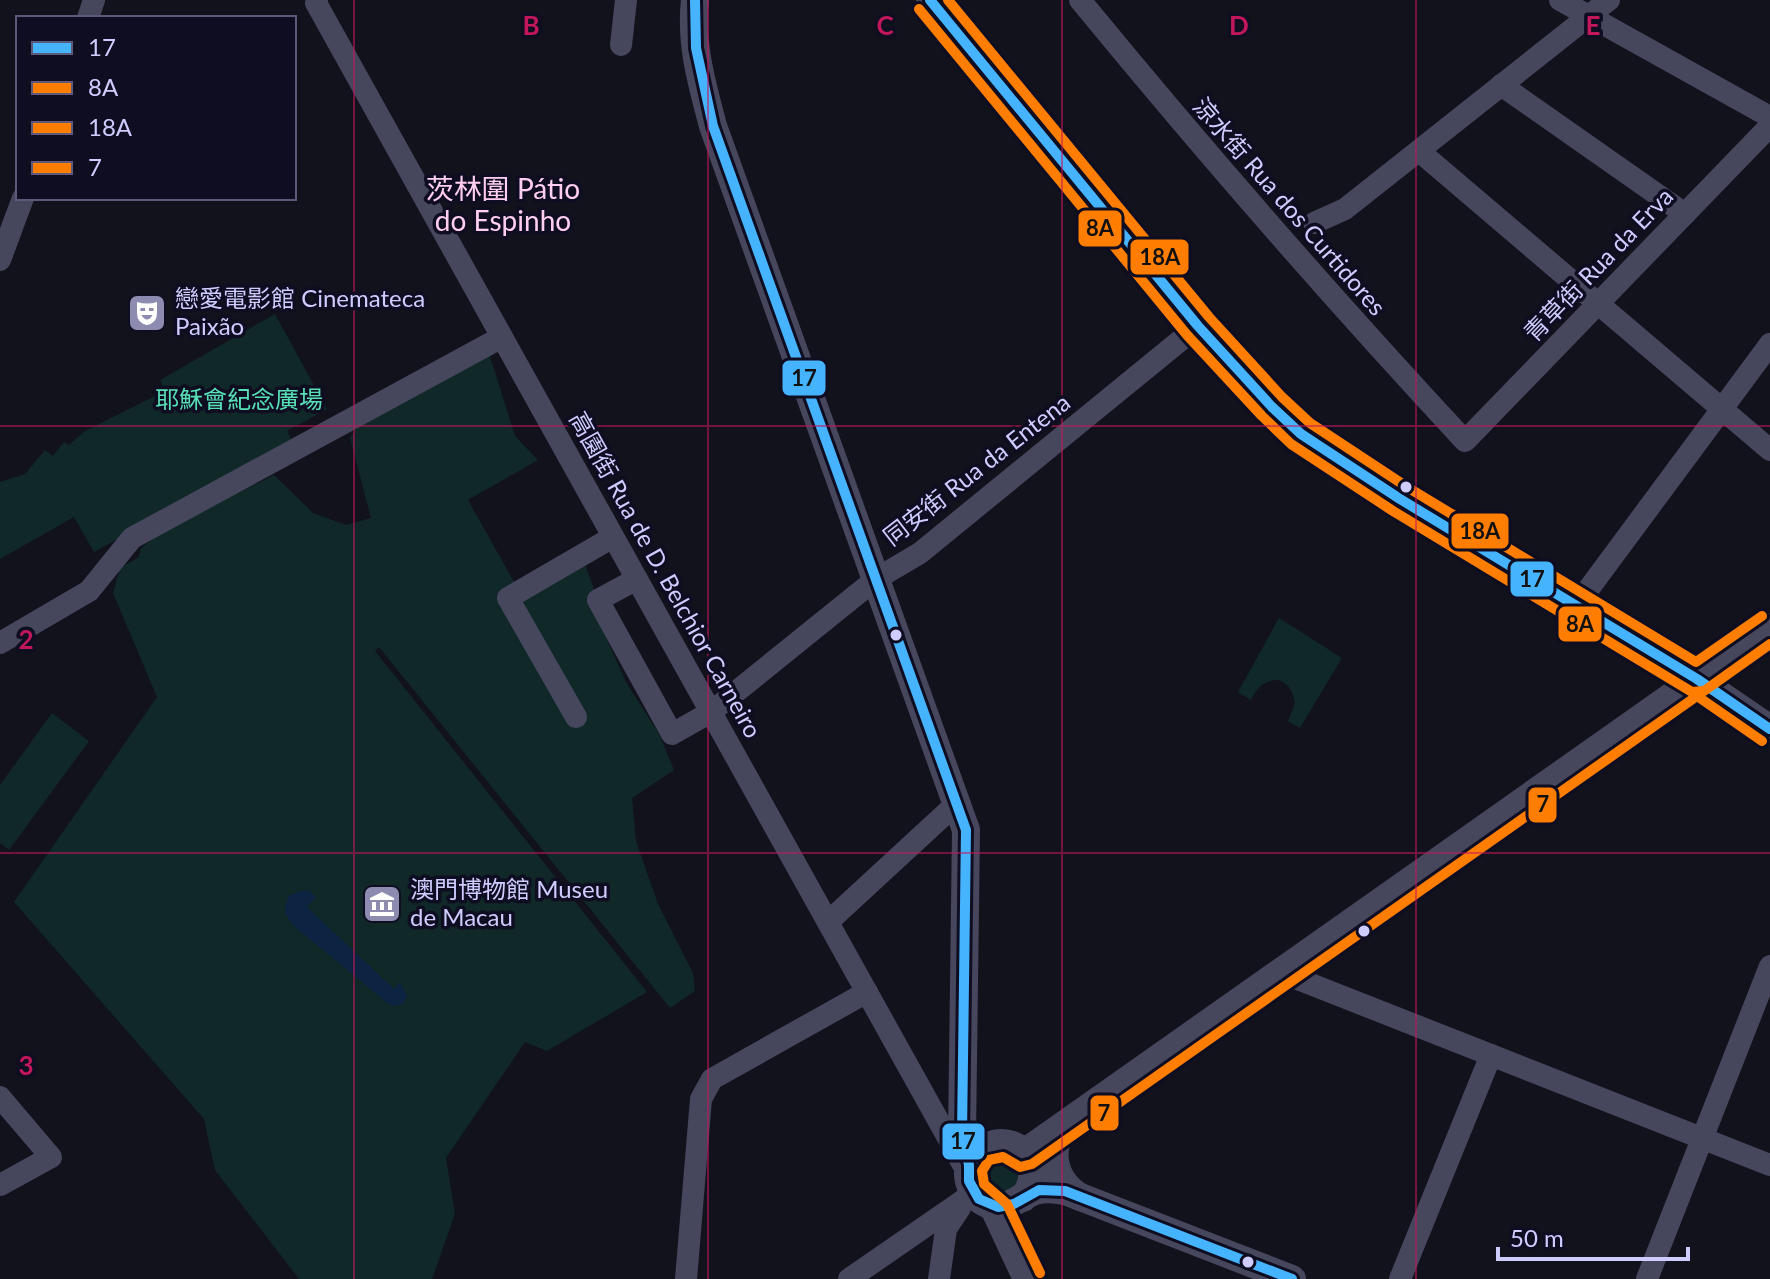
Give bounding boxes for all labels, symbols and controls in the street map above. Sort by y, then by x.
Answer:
text: B [522,9,540,41]
text: C [876,9,894,41]
text: D [1229,9,1249,41]
text: E [1586,9,1600,41]
legend [16,16,296,200]
text: 17 [88,32,116,61]
text: 8A [88,72,119,101]
street label: 涼水街 Rua dos Curtidores [1188,91,1393,321]
text: 18A [88,112,133,141]
text: 7 [88,152,102,181]
district label: 茨林圍 Pátio do Espinho [426,171,580,237]
street label: 青草街 Rua da Erva [1517,181,1679,347]
line badge: 8A [1077,209,1123,248]
text: 8A [1086,214,1115,241]
line badge: 18A [1129,238,1190,276]
text: 18A [1140,243,1181,270]
place label: 戀愛電影館 Cinemateca Paixão [175,283,425,340]
theatre icon: 戀愛電影館 Cinemateca Paixão [126,292,168,334]
line badge: 17 [781,359,827,397]
text: 17 [791,364,817,391]
park label: 耶穌會紀念廣場 [155,384,323,413]
street label: 同安街 Rua da Entena [877,387,1075,551]
street label: 高園街 Rua de D. Belchior Carneiro [564,406,768,742]
unlabelled marker [1398,479,1414,495]
line badge: 18A [1450,512,1510,550]
text: 18A [1460,517,1501,544]
line badge: 17 [1509,560,1555,598]
text: 17 [1519,565,1545,592]
line badge: 8A [1557,605,1603,643]
text: 8A [1566,610,1595,637]
text: 2 [18,623,34,655]
unlabelled marker [888,627,904,643]
line badge: 7 [1527,786,1558,824]
text: 7 [1537,790,1550,817]
place label: 澳門博物館 Museu de Macau [410,874,608,931]
museum icon: 澳門博物館 Museu de Macau [361,883,403,925]
unlabelled marker [1356,923,1372,939]
text: 3 [18,1049,34,1081]
line badge: 7 [1089,1094,1120,1132]
text: 7 [1098,1099,1111,1126]
line badge: 17 [941,1122,986,1161]
text: 17 [950,1127,976,1154]
scale bar [1498,1211,1688,1261]
text: 50 m [1510,1223,1564,1252]
unlabelled marker [1240,1254,1256,1270]

